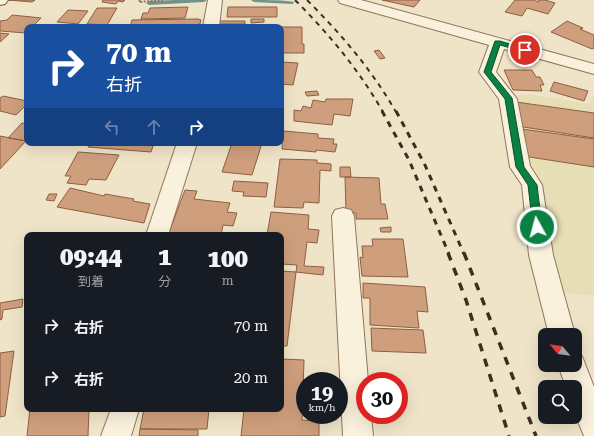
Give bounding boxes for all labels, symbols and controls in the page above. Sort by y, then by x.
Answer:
pin [508,33,542,67]
text: 70 m [106,36,171,69]
icon: arrive [514,39,536,61]
icon: right [40,40,92,92]
text: 右折 [106,74,142,95]
icon: left [101,116,123,138]
icon: ahead [143,116,165,138]
icon: right [185,116,207,138]
position arrow [516,206,558,248]
text: 09:44 [60,243,122,271]
text: 1 [158,243,171,271]
text: 100 [208,245,248,273]
text: m [222,273,234,288]
text: 到着 [78,274,104,289]
text: 分 [158,274,171,289]
icon: right [40,315,62,337]
text: 70 m [234,317,268,335]
text: 右折 [74,319,104,337]
north arrow [538,328,582,372]
map controls [538,328,582,424]
icon: right [40,367,62,389]
text: 20 m [234,369,268,387]
text: 右折 [74,371,104,389]
speed limit sign: 30 [356,372,408,424]
button: search [538,380,582,424]
text: 19 [311,381,333,405]
text: km/h [309,402,335,413]

